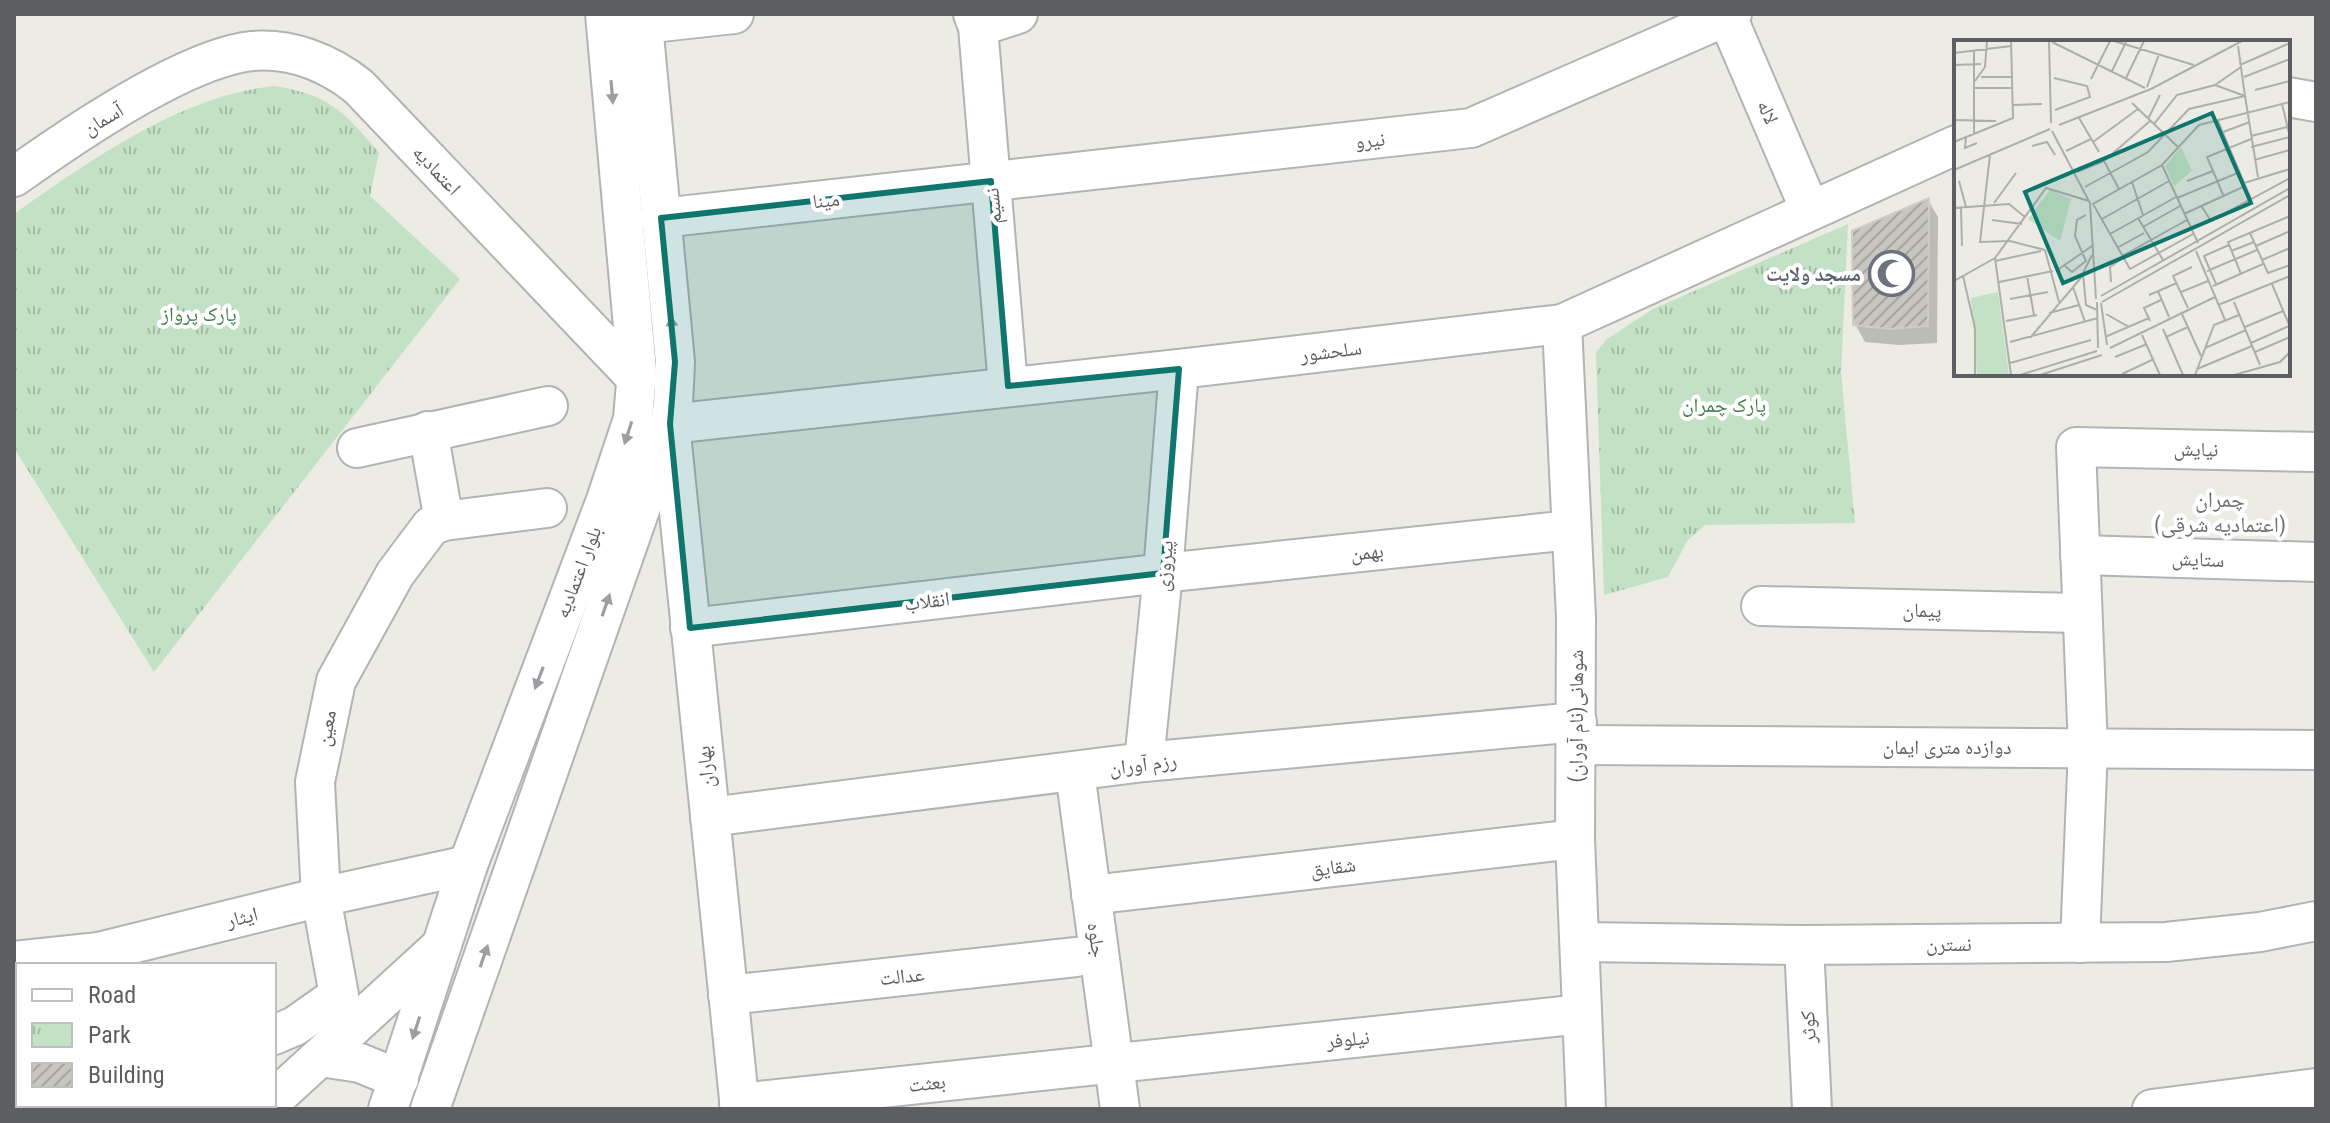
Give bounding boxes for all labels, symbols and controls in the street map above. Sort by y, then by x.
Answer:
inset map [1954,40,2290,376]
one-way arrow [605,80,618,105]
street label: لاله [1752,96,1784,128]
street label: آسمان [78,97,128,140]
street label: نیرو [1354,126,1386,154]
street label: اعتمادیه [408,140,466,200]
street label: مینا [811,187,841,213]
street label: نسیم [979,187,1009,225]
mosque icon: مسجد ولایت [1868,250,1916,298]
place label: مسجد ولایت [1766,262,1861,286]
park label: پارک پرواز [160,302,237,326]
one-way arrow [665,315,678,340]
street label: سلحشور [1298,335,1363,367]
park label: پارک چمران [1682,393,1766,417]
one-way arrow [621,422,633,446]
street label: نیایش [2173,437,2219,461]
district label: چمران (اعتمادیه شرقی) [2154,487,2286,538]
street label: بلوار اعتمادیه [550,523,606,621]
street label: بهمن [1349,538,1385,566]
street label: پیروزی [1150,539,1178,593]
street label: ستایش [2171,546,2225,572]
street label: انقلاب [903,586,951,616]
one-way arrow [601,593,613,617]
street label: پیمان [1902,598,1942,623]
street label: شوهانی(نام آوران) [1564,650,1590,782]
one-way arrow [532,666,545,690]
street label: معین [311,708,341,748]
street label: دوازده متری ایمان [1882,735,2012,759]
street label: بهاران [691,745,719,789]
street label: رزم آوران [1108,748,1179,782]
street label: شقایق [1309,852,1357,882]
street label: ایثار [223,902,260,933]
street label: جلوه [1083,921,1111,959]
street label: نسترن [1926,932,1972,956]
one-way arrow [478,944,490,968]
street label: عدالت [878,962,926,990]
legend [16,963,276,1107]
text: Road [88,981,136,1009]
street label: کوثر [1795,1010,1821,1045]
one-way arrow [409,1017,421,1041]
text: Park [88,1021,131,1049]
street label: نیلوفر [1324,1025,1371,1053]
text: Building [88,1061,165,1089]
street label: بعثت [907,1069,947,1097]

